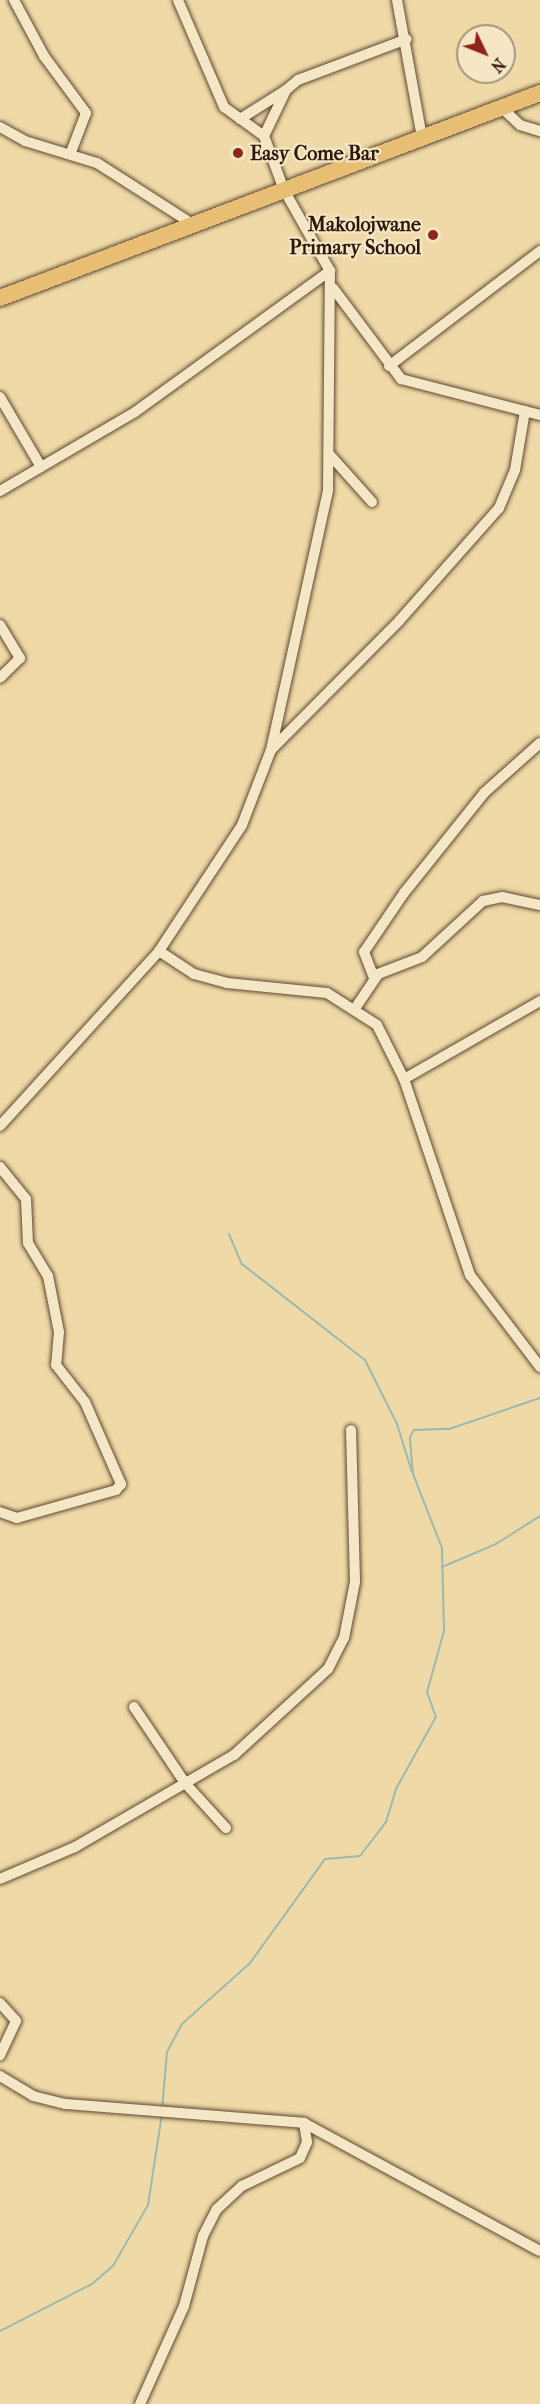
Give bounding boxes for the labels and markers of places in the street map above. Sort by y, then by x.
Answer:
place label: Easy Come Bar [250,141,379,165]
marker: Easy Come Bar [231,146,245,160]
place label: Makolojwane Primary School [289,212,421,259]
marker: Makolojwane Primary School [426,228,440,242]

